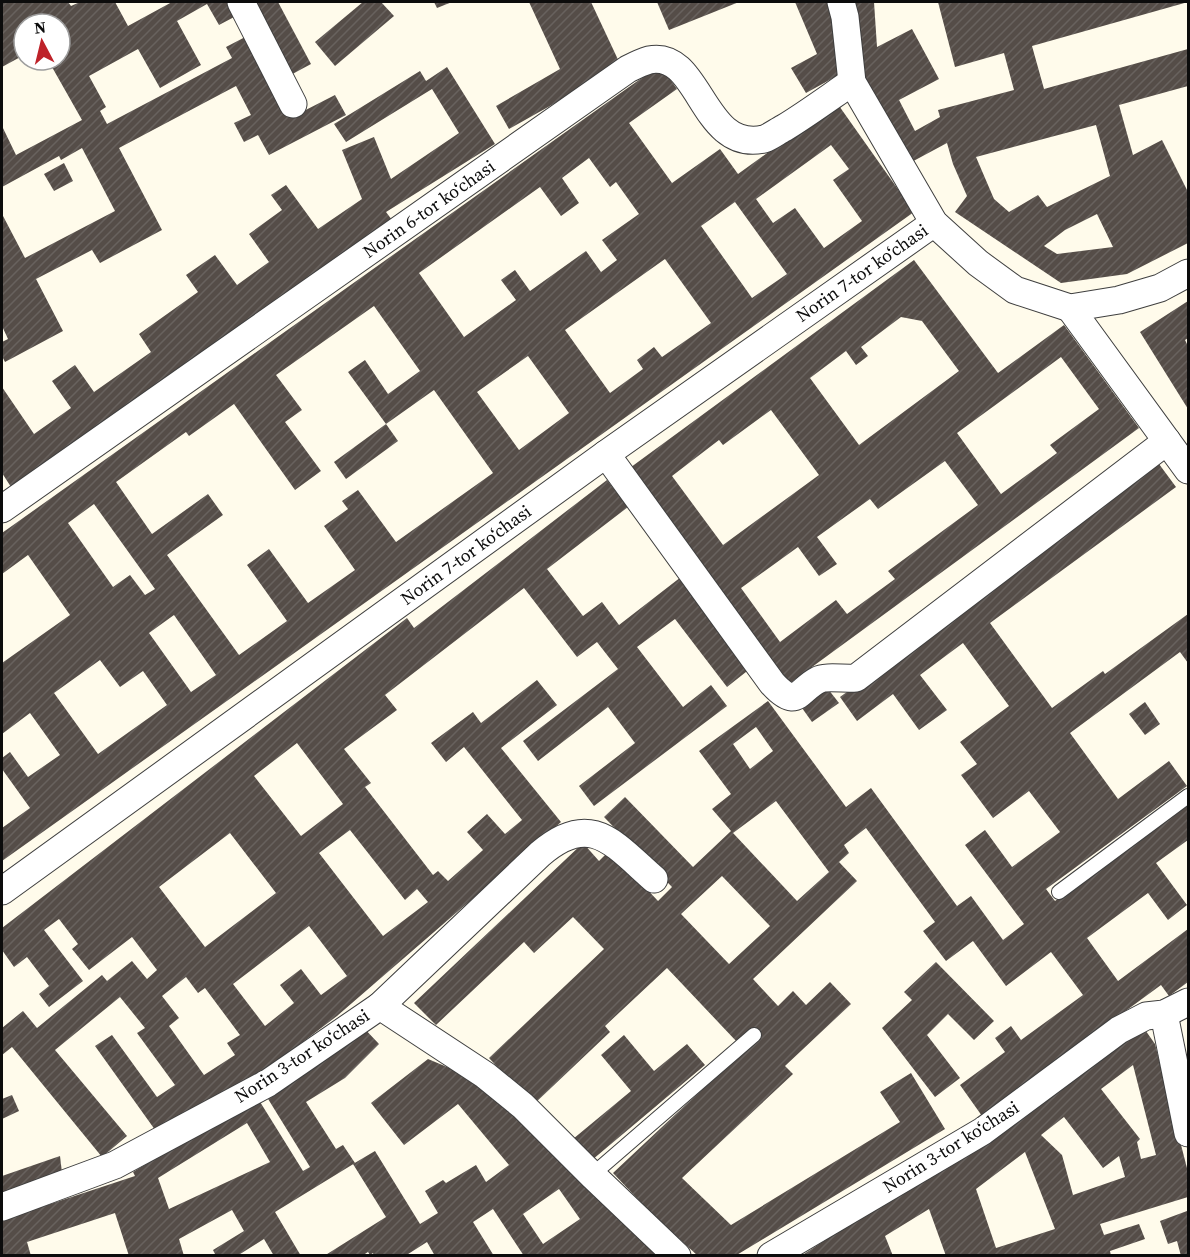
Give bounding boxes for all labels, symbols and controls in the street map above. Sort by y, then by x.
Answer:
north arrow [12,12,72,72]
text: N [33,15,48,39]
street label: Norin 6-tor koʻchasi [358,154,500,264]
street label: Norin 7-tor koʻchasi [791,218,933,328]
street label: Norin 7-tor koʻchasi [395,499,536,611]
street label: Norin 3-tor koʻchasi [229,1003,374,1109]
street label: Norin 3-tor koʻchasi [878,1095,1024,1199]

